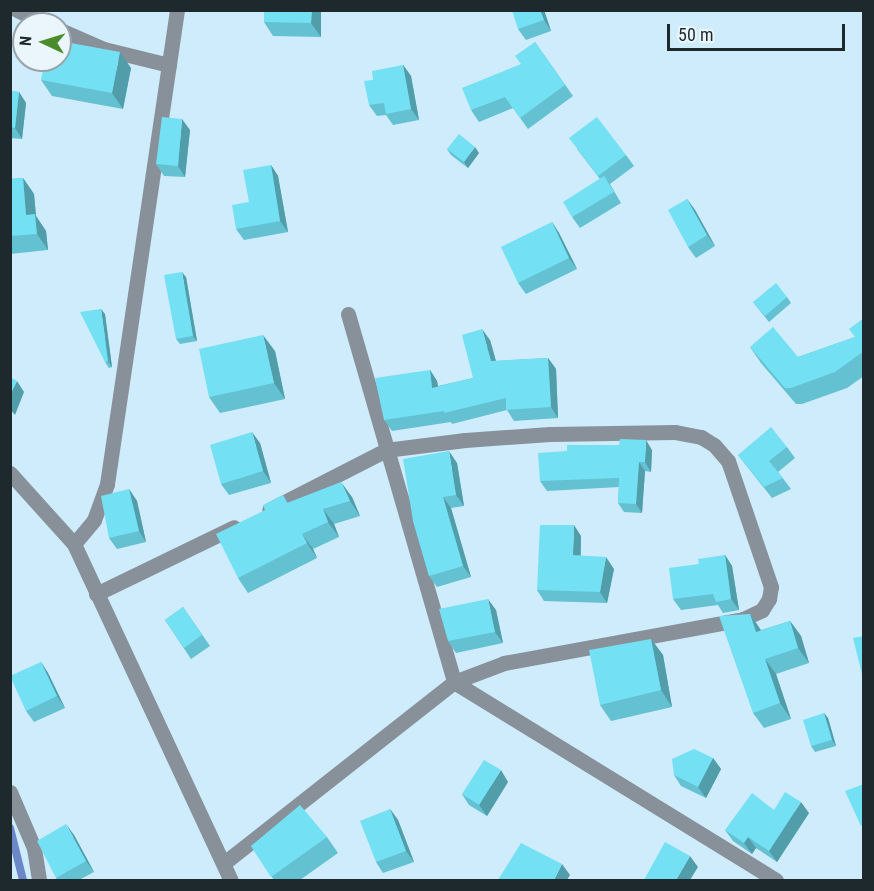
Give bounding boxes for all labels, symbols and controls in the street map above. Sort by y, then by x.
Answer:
north arrow [12,12,72,72]
scale bar [670,12,848,50]
text: 50 m [678,24,713,45]
text: N [16,35,35,46]

